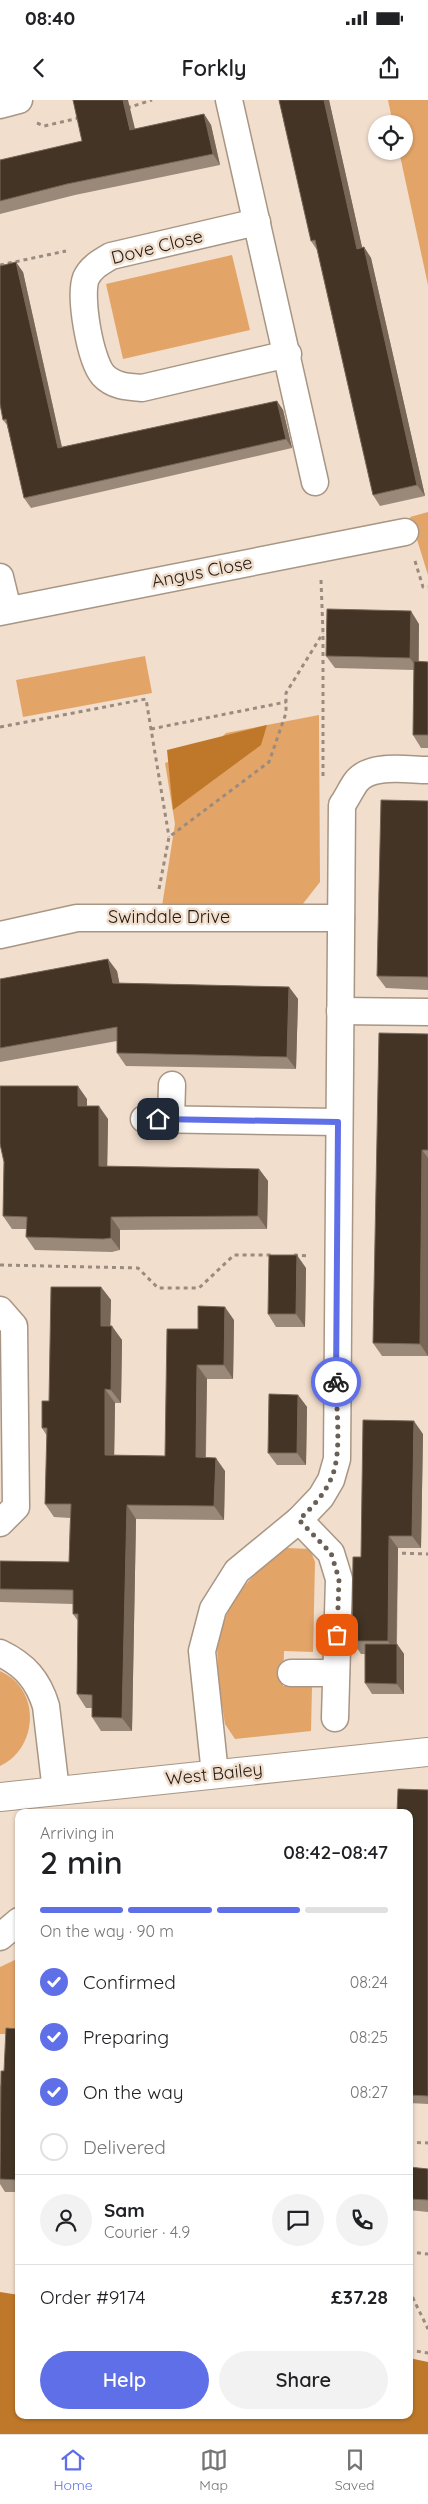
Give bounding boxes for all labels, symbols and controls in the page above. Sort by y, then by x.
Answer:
text: 08:40 [25,6,75,30]
icon: back [25,54,53,82]
text: Forkly [181,54,247,82]
icon: share [375,54,403,82]
map controls [368,115,413,160]
button: locate [368,115,413,160]
street label: Dove Close [109,224,205,269]
street label: Angus Close [150,550,254,593]
street label: Swindale Drive [108,905,230,928]
pin [137,1098,179,1140]
icon: home [144,1105,172,1133]
courier [311,1357,361,1407]
icon: bike [322,1368,350,1396]
pin [316,1614,358,1656]
icon: bag [323,1621,351,1649]
street label: West Bailey [164,1757,264,1790]
text: Arriving in [40,1823,114,1843]
text: 08:42–08:47 [283,1840,388,1864]
text: 2 min [40,1842,123,1882]
text: On the way · 90 m [40,1921,174,1941]
icon: check [40,1968,68,1996]
text: Confirmed [83,1970,176,1994]
text: 08:24 [350,1972,388,1992]
icon: check [40,2023,68,2051]
text: Preparing [83,2025,169,2049]
text: 08:25 [349,2027,388,2047]
icon: check [40,2078,68,2106]
text: On the way [83,2080,184,2104]
text: 08:27 [350,2082,388,2102]
text: Delivered [83,2135,166,2159]
button: person [40,2194,92,2246]
button: chat [272,2194,324,2246]
button: phone [336,2194,388,2246]
text: Sam [104,2198,145,2222]
text: Courier · 4.9 [104,2222,190,2242]
text: Order #9174 [40,2285,145,2309]
text: £37.28 [331,2285,388,2309]
button: Help [40,2351,209,2409]
button: Share [219,2351,388,2409]
tab: Home [53,2446,93,2494]
tab: Map [199,2446,228,2494]
tab: Saved [335,2446,375,2494]

